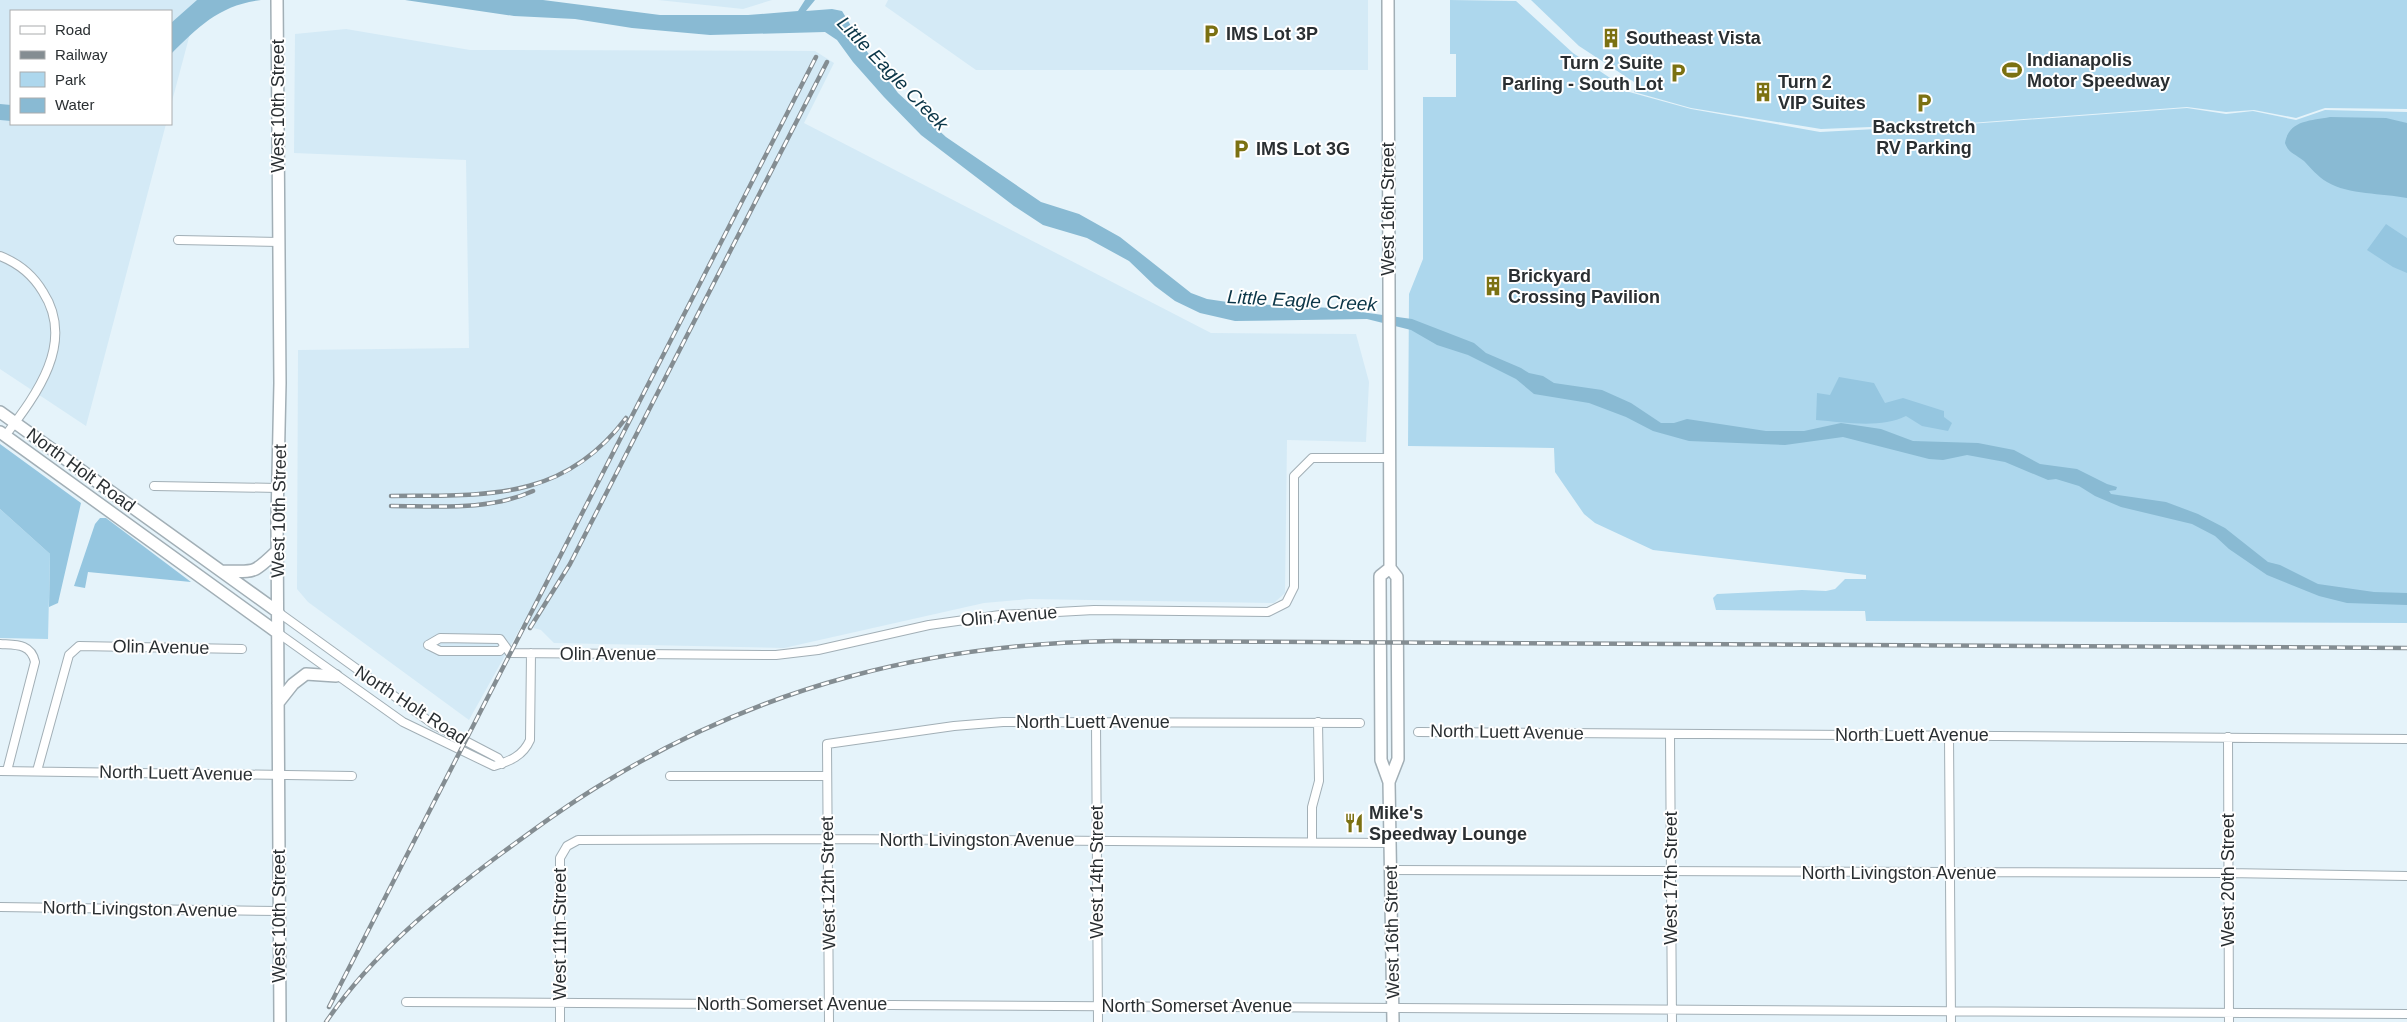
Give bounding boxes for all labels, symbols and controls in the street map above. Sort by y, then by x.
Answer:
legend [10,10,172,125]
water label: Little Eagle Creek [833,12,953,136]
text: Road [55,21,91,38]
parking icon: IMS Lot 3P [1200,23,1222,45]
place label: IMS Lot 3P [1226,24,1318,44]
building icon: Southeast Vista [1600,27,1622,49]
place label: Southeast Vista [1626,28,1762,48]
street label: West 10th Street [268,39,288,173]
text: Railway [55,46,108,63]
place label: Indianapolis Motor Speedway [2027,50,2170,91]
place label: Turn 2 Suite Parling - South Lot [1502,53,1663,94]
sports icon: Indianapolis Motor Speedway [2001,59,2023,81]
parking icon: Turn 2 Suite Parling - South Lot [1667,62,1689,84]
text: Park [55,71,86,88]
place label: Turn 2 VIP Suites [1778,72,1866,113]
building icon: Turn 2 VIP Suites [1752,81,1774,103]
parking icon: Backstretch RV Parking [1913,92,1935,114]
text: Water [55,96,94,113]
place label: Backstretch RV Parking [1872,117,1976,158]
parking icon: IMS Lot 3G [1230,138,1252,160]
place label: IMS Lot 3G [1256,139,1350,159]
street label: West 16th Street [1378,142,1398,276]
place label: Brickyard Crossing Pavilion [1508,266,1660,307]
building icon: Brickyard Crossing Pavilion [1482,275,1504,297]
water label: Little Eagle Creek [1227,286,1379,315]
street label: North Holt Road [23,424,139,516]
street label: West 10th Street [268,444,290,578]
street label: Olin Avenue [960,602,1058,630]
street label: Olin Avenue [112,636,210,658]
street label: Olin Avenue [560,644,656,664]
street label: North Holt Road [351,661,471,749]
street label: North Luett Avenue [1016,712,1170,732]
street label: North Luett Avenue [1430,721,1584,743]
street label: North Luett Avenue [1835,725,1989,745]
street label: North Luett Avenue [99,762,253,784]
place label: Mike's Speedway Lounge [1369,803,1527,844]
street label: West 14th Street [1087,805,1107,939]
street label: West 17th Street [1661,811,1681,945]
restaurant icon: Mike's Speedway Lounge [1343,812,1365,834]
street label: West 20th Street [2218,813,2238,947]
street label: West 12th Street [817,816,839,950]
street label: North Livingston Avenue [880,830,1074,850]
street label: West 10th Street [269,849,289,983]
street label: North Livingston Avenue [1802,863,1996,883]
street label: West 16th Street [1381,865,1403,999]
street label: West 11th Street [550,868,570,1000]
street label: North Livingston Avenue [42,897,238,921]
street label: North Somerset Avenue [697,994,887,1014]
street label: North Somerset Avenue [1102,996,1292,1016]

